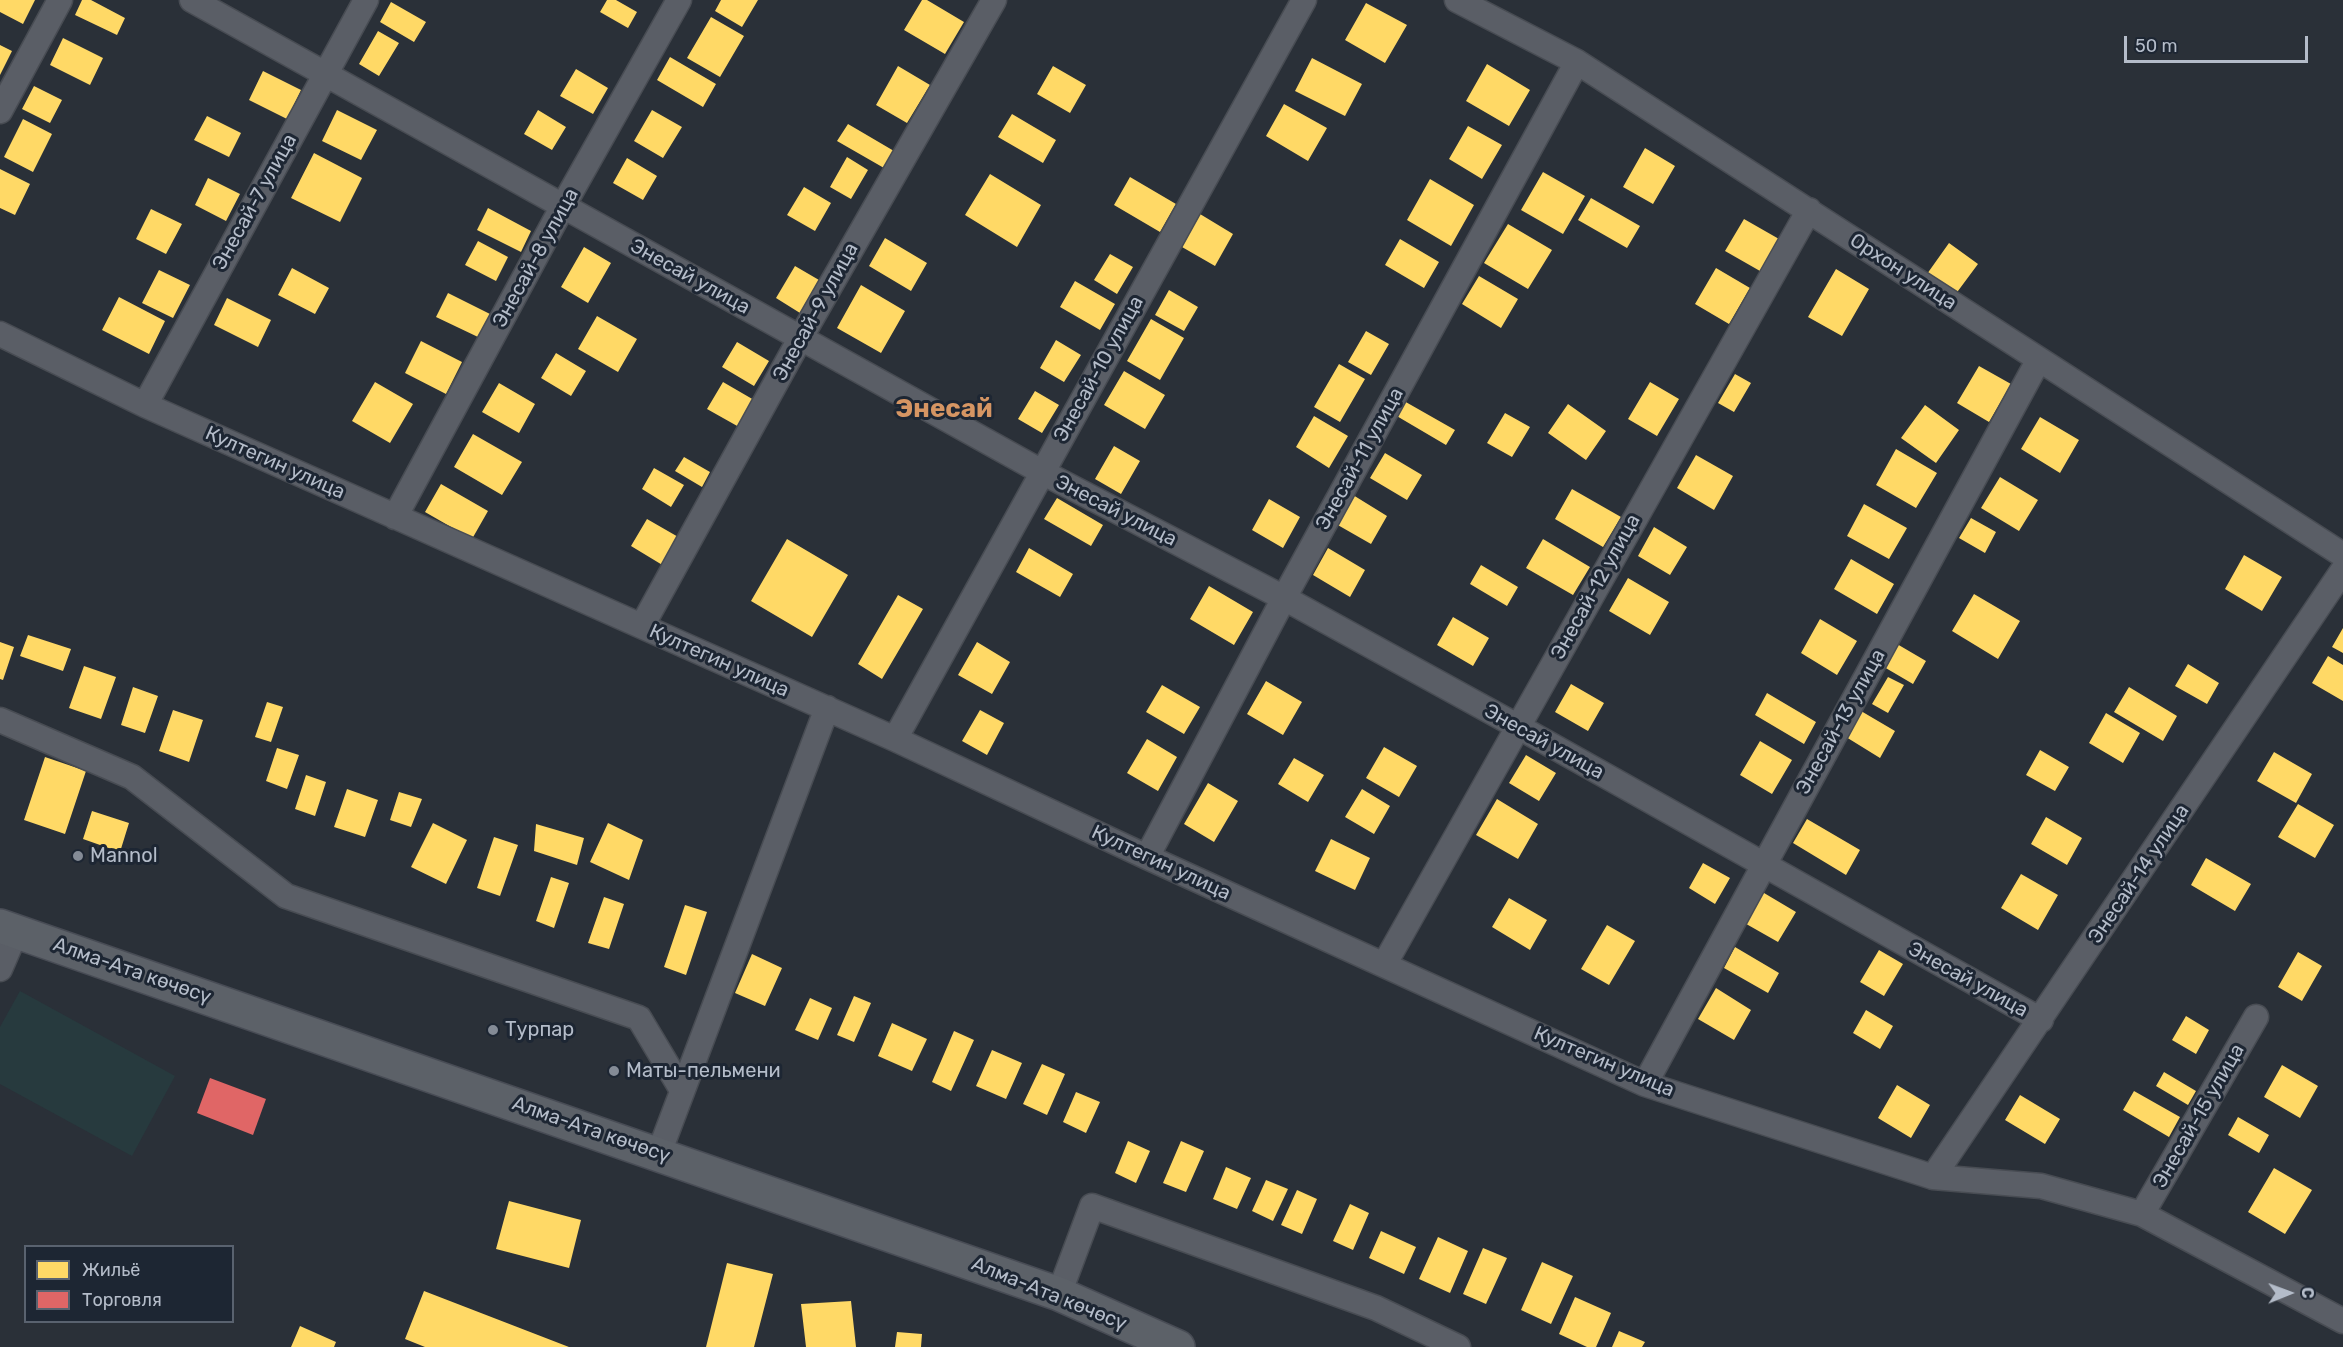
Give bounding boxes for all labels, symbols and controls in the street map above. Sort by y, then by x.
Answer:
scale bar [2127,24,2312,62]
text: 50 m [2135,35,2178,57]
street label: Энесай-7 улица [208,130,302,274]
street label: Энесай-8 улица [488,184,584,332]
street label: Орхон улица [1845,229,1961,315]
street label: Энесай улица [626,234,754,320]
street label: Энесай-9 улица [768,239,864,385]
street label: Энесай-10 улица [1049,292,1149,446]
street label: Энесай-11 улица [1311,384,1409,534]
district label: Энесай [895,393,993,425]
street label: Култегин улица [201,421,349,505]
street label: Энесай улица [1051,470,1181,552]
street label: Энесай-12 улица [1546,510,1646,664]
street label: Култегин улица [645,619,793,703]
street label: Энесай-13 улица [1791,645,1891,799]
street label: Энесай улица [1480,699,1608,785]
street label: Энесай-14 улица [2084,800,2194,948]
street label: Култегин улица [1088,820,1234,906]
place label: Mannol [90,844,157,868]
marker: Mannol [71,849,85,863]
street label: Алма-Ата көчөсү [50,933,214,1009]
street label: Энесай улица [1904,937,2032,1023]
place label: Турпар [505,1018,574,1042]
street label: Култегин улица [1530,1022,1678,1102]
marker: Турпар [486,1023,500,1037]
street label: Энесай-15 улица [2148,1040,2250,1192]
place label: Маты-пельмени [626,1059,781,1083]
marker: Маты-пельмени [607,1064,621,1078]
street label: Алма-Ата көчөсү [509,1092,673,1168]
legend [24,1245,234,1323]
street label: Алма-Ата көчөсү [968,1252,1130,1336]
text: Жильё [82,1259,140,1281]
north arrow [2259,1263,2319,1323]
text: С [2298,1287,2317,1298]
text: Торговля [82,1289,162,1311]

